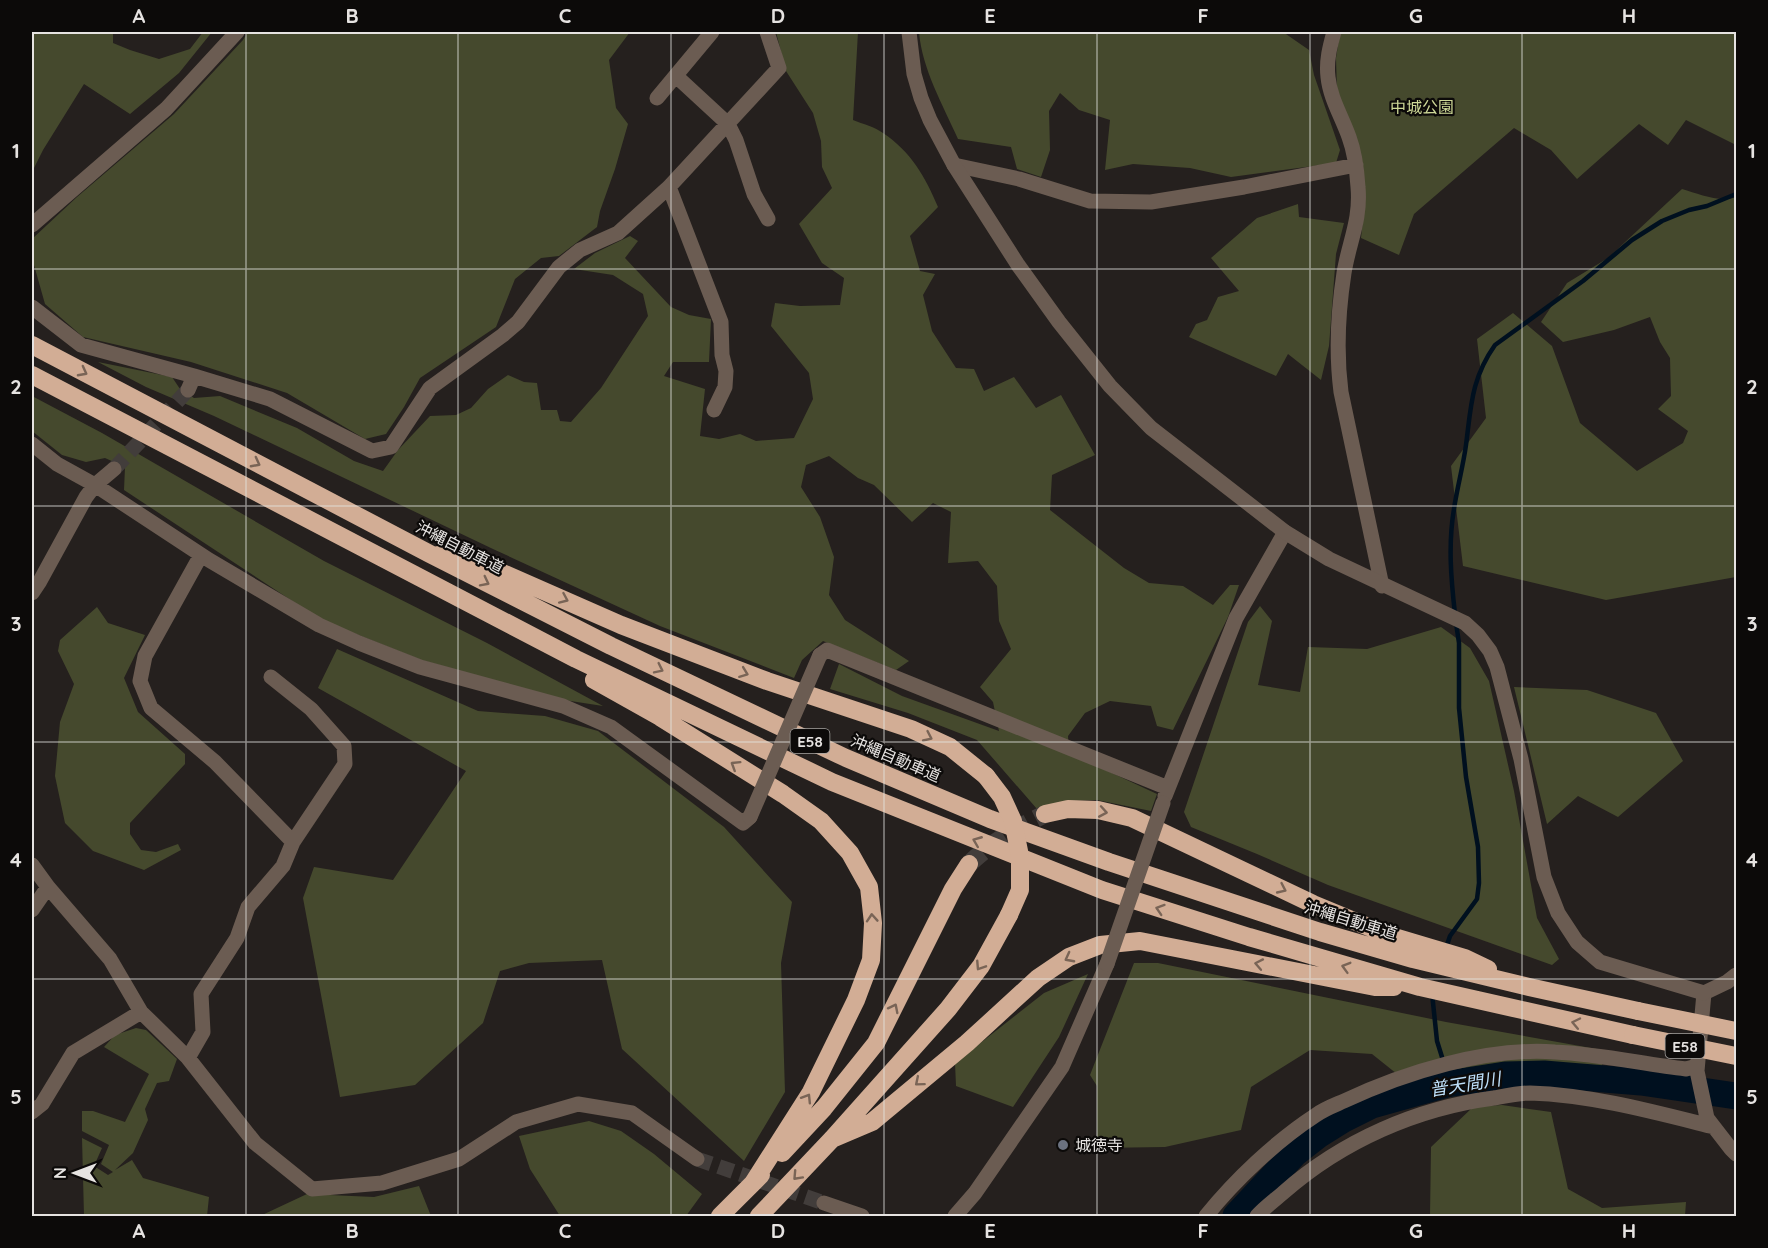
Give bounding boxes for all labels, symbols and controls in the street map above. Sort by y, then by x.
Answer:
text: A [133,3,146,28]
text: B [345,3,359,28]
text: C [559,3,572,28]
text: D [771,3,785,28]
text: E [984,3,996,28]
text: F [1197,3,1209,28]
text: G [1409,3,1423,28]
text: H [1622,3,1636,28]
park label: 中城公園 [1390,97,1454,117]
text: 1 [12,138,20,163]
text: 1 [1748,138,1756,163]
one-way arrow [77,365,88,376]
text: 2 [10,374,22,399]
text: 2 [1746,374,1758,399]
one-way arrow [250,455,261,467]
street label: 沖縄自動車道 [413,516,507,578]
one-way arrow [478,574,489,586]
one-way arrow [557,592,568,604]
text: 3 [11,611,21,636]
text: 3 [1747,611,1757,636]
one-way arrow [653,661,664,673]
one-way arrow [739,665,749,678]
road number: E58 [790,729,830,753]
street label: 沖縄自動車道 [848,730,944,786]
one-way arrow [922,730,933,742]
one-way arrow [731,760,741,772]
one-way arrow [1098,805,1108,818]
one-way arrow [972,836,983,848]
text: 4 [10,847,22,872]
text: 4 [1746,847,1758,872]
one-way arrow [1275,881,1286,893]
street label: 沖縄自動車道 [1302,896,1400,944]
one-way arrow [1155,904,1166,916]
one-way arrow [866,913,879,922]
one-way arrow [1064,951,1075,963]
one-way arrow [1254,958,1264,971]
one-way arrow [976,959,987,970]
one-way arrow [1341,962,1352,974]
one-way arrow [887,1003,898,1014]
one-way arrow [1571,1017,1581,1030]
road number: E58 [1666,1034,1704,1058]
water label: 普天間川 [1428,1067,1504,1101]
one-way arrow [915,1075,926,1086]
text: 5 [10,1084,22,1109]
text: 5 [1746,1084,1758,1109]
one-way arrow [799,1094,811,1104]
place label: 城徳寺 [1075,1135,1123,1155]
marker: 城徳寺 [1056,1138,1070,1152]
north arrow [45,1143,105,1203]
text: N [50,1167,70,1179]
one-way arrow [793,1170,804,1180]
text: A [133,1218,146,1243]
text: B [345,1218,359,1243]
text: C [559,1218,572,1243]
text: D [771,1218,785,1243]
text: E [984,1218,996,1243]
text: F [1197,1218,1209,1243]
text: G [1409,1218,1423,1243]
text: H [1622,1218,1636,1243]

